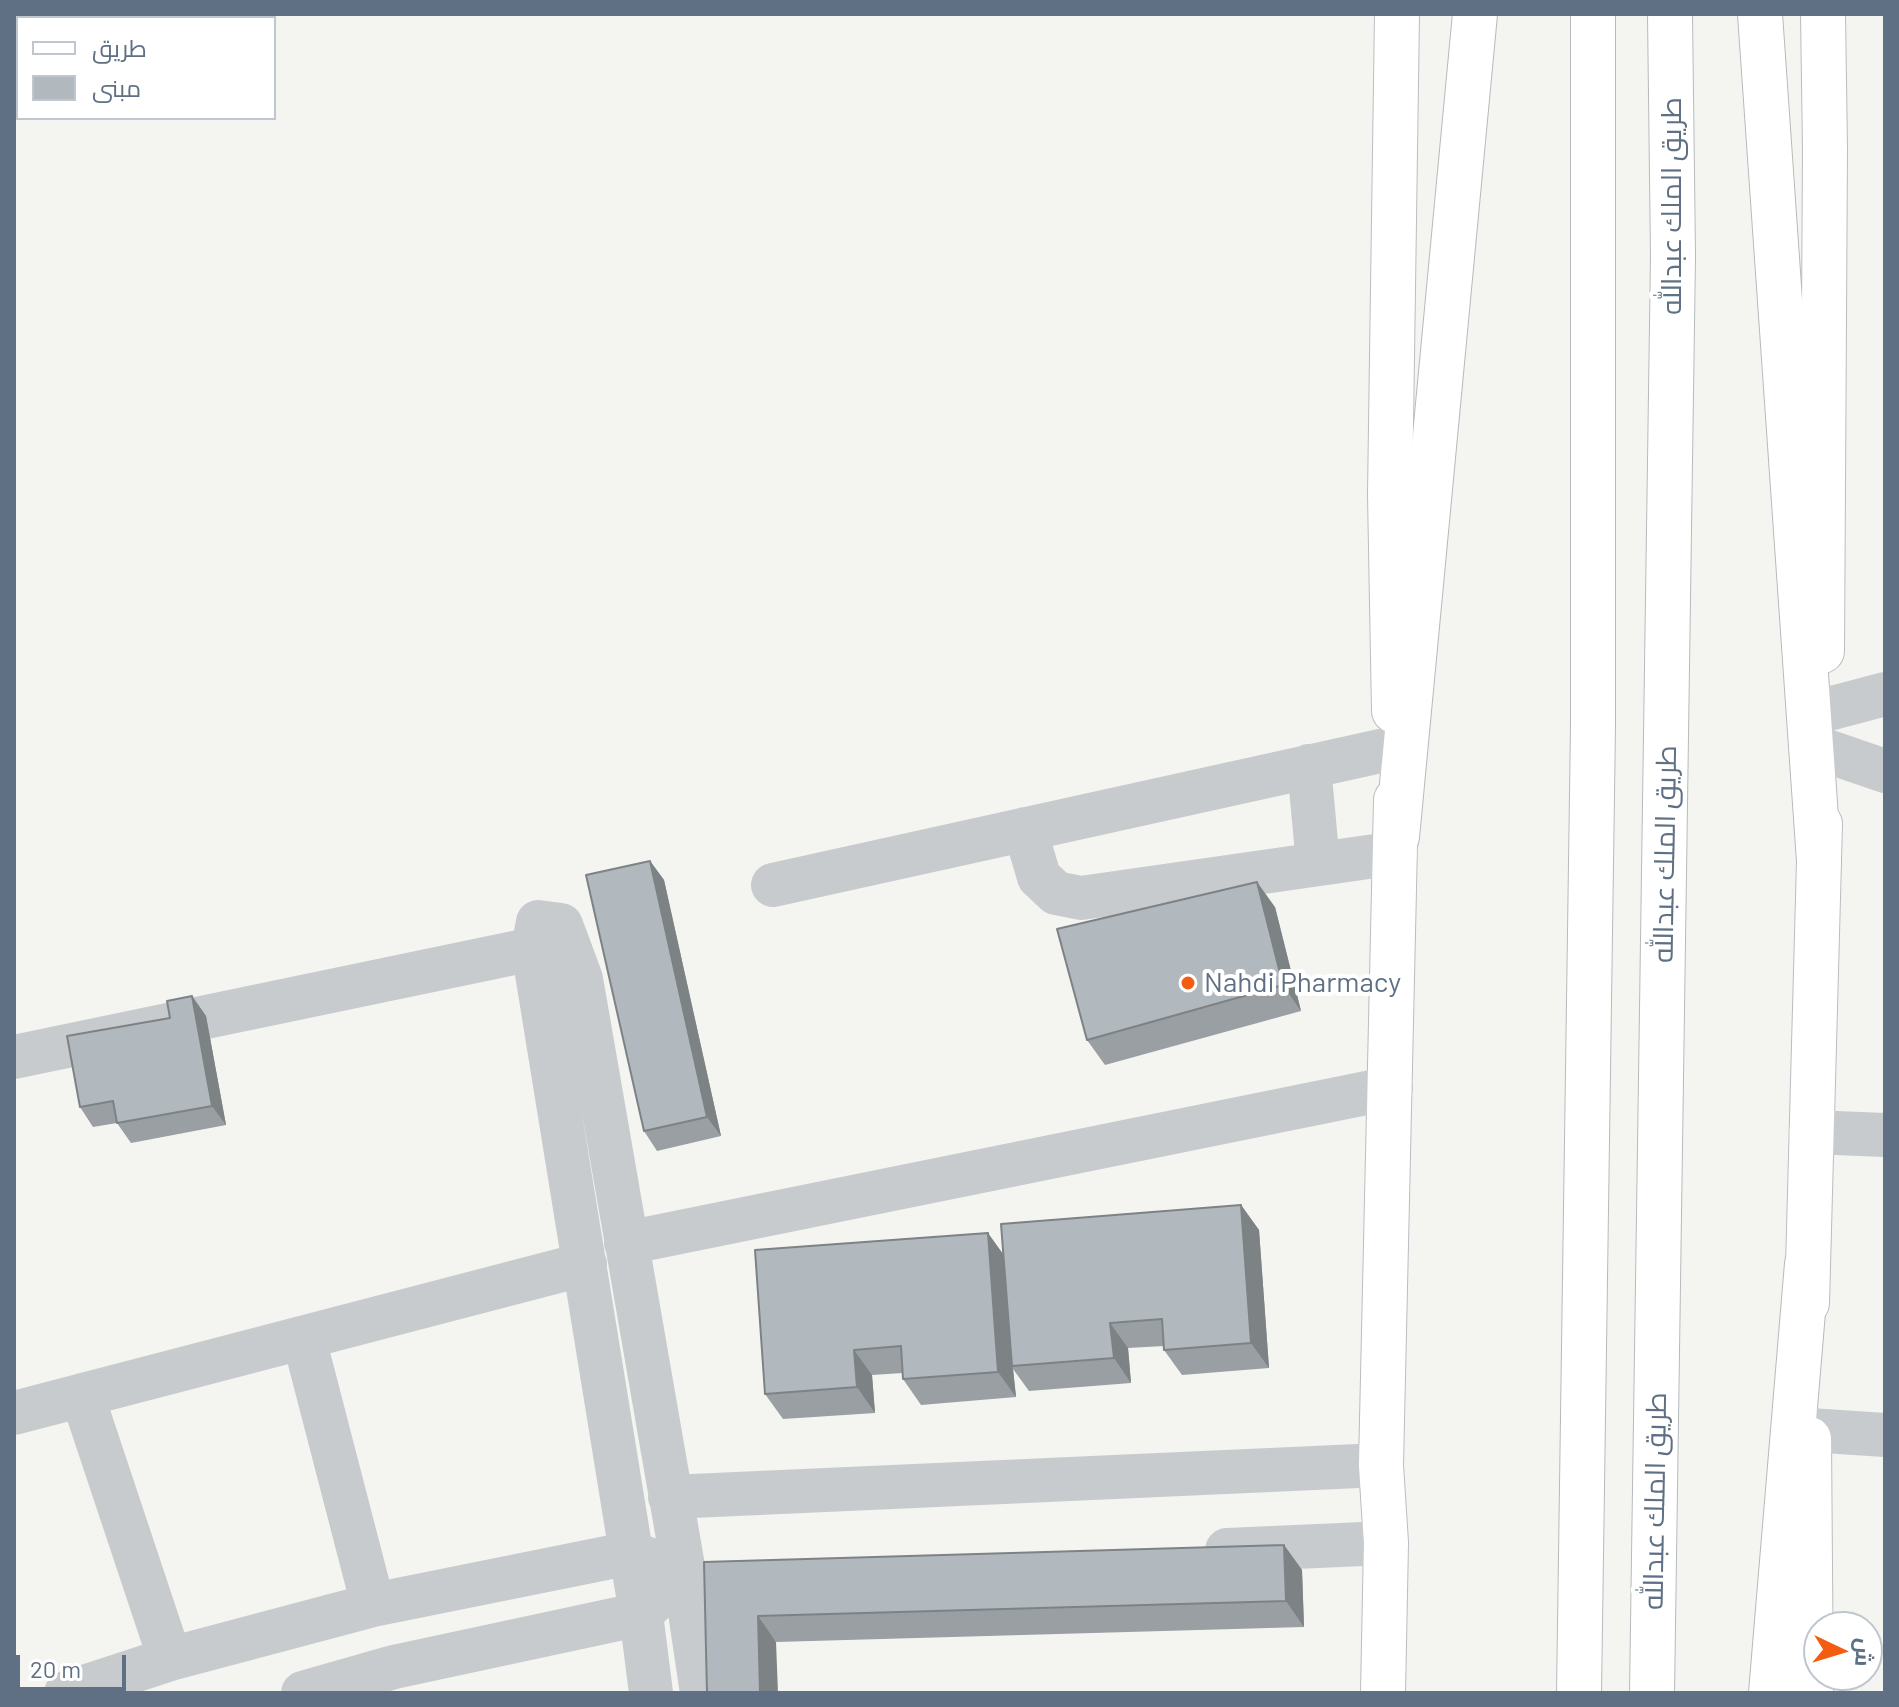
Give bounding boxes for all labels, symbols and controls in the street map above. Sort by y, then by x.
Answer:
legend [16,16,276,120]
text: طريق [92,33,147,62]
text: مبنى [92,73,141,102]
street label: طريق الملك عبدالله [1655,97,1689,315]
street label: طريق الملك عبدالله [1646,745,1684,963]
place label: Nahdi Pharmacy [1204,966,1401,1000]
marker: Nahdi Pharmacy [1179,974,1197,992]
street label: طريق الملك عبدالله [1636,1392,1674,1610]
north arrow [1803,1611,1883,1691]
text: ش [1851,1638,1879,1668]
scale bar [20,1639,130,1689]
text: 20 m [30,1654,81,1683]

